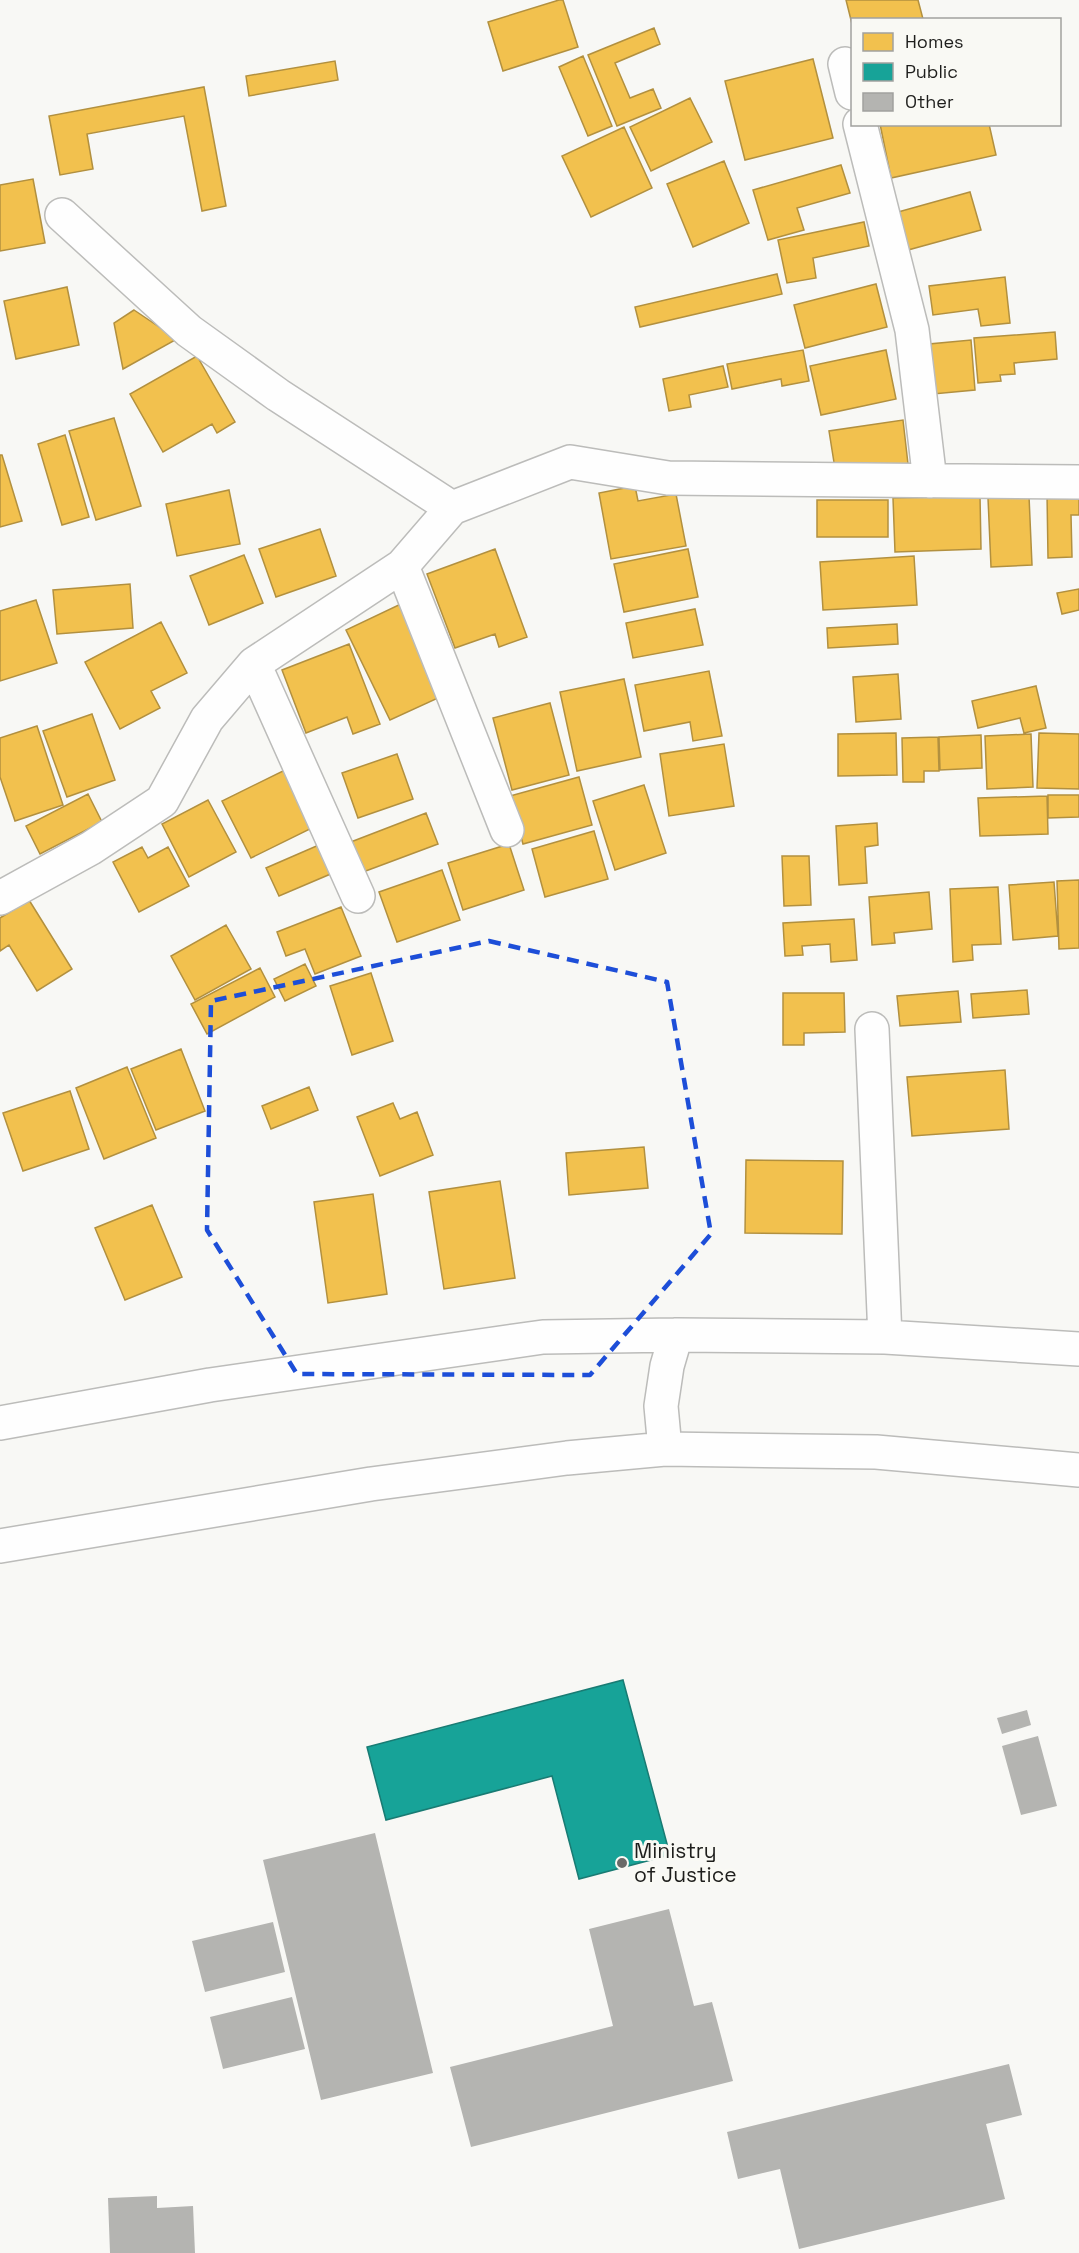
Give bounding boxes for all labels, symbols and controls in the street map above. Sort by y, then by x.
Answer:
legend [851,18,1061,126]
text: Homes [905,30,964,53]
text: Public [905,60,958,83]
text: Other [905,90,954,113]
place label: Ministry of Justice [634,1837,737,1888]
marker: Ministry of Justice [615,1856,629,1870]

